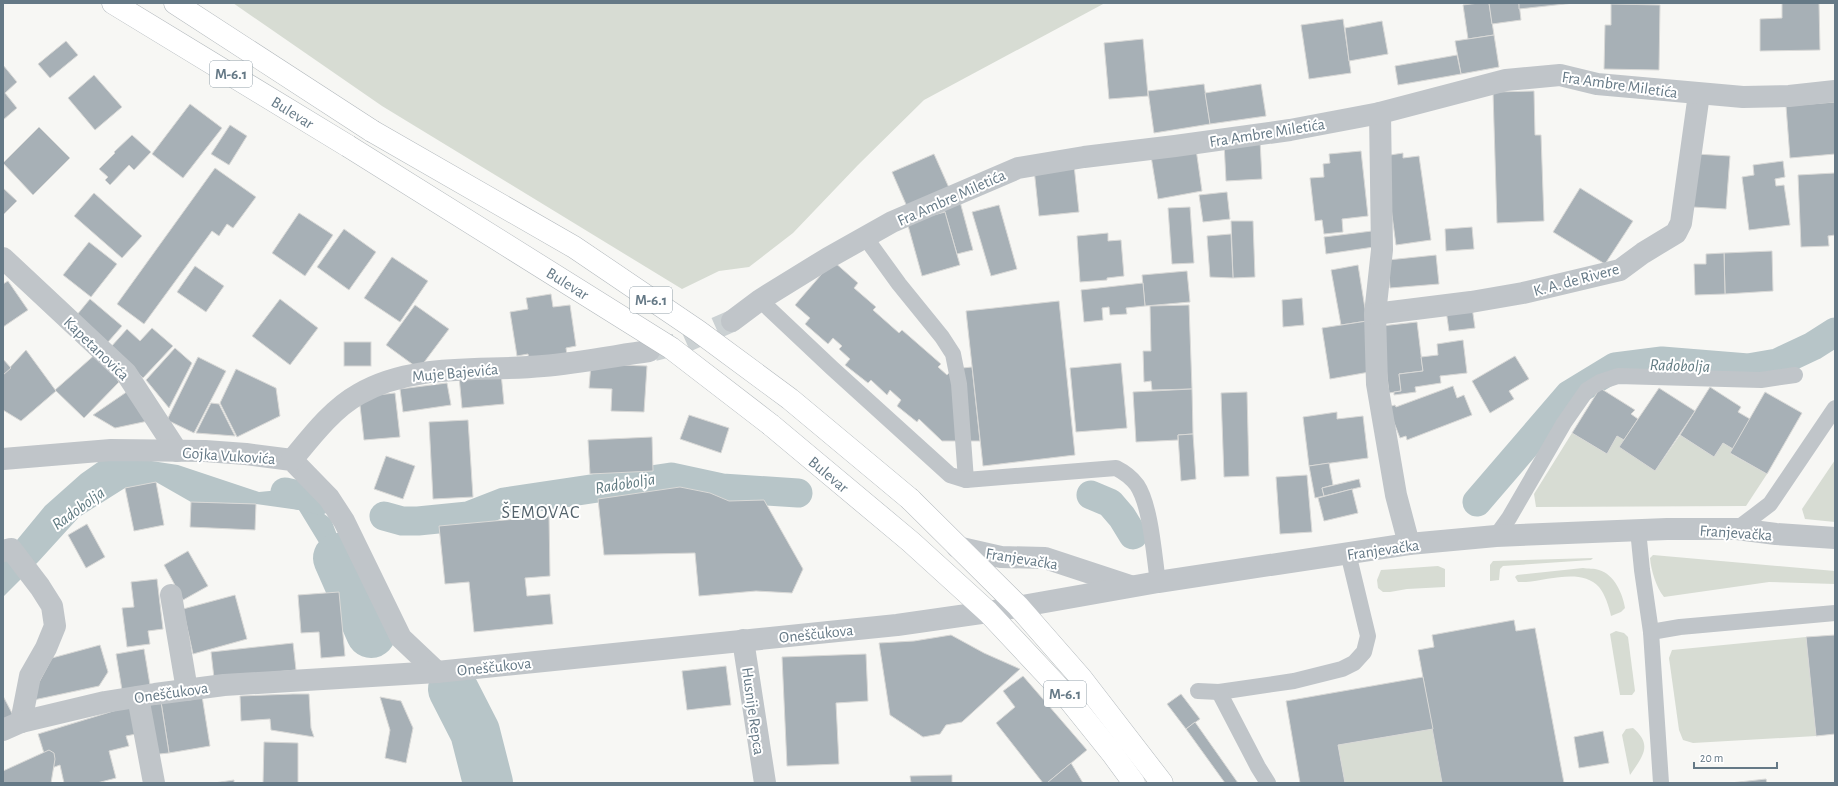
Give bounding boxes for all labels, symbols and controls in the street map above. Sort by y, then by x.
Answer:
road number: M-6.1 [210,61,252,87]
street label: Fra Ambre Miletića [1561,69,1679,101]
street label: Bulevar [268,94,317,133]
street label: Fra Ambre Miletića [1208,116,1326,150]
street label: Fra Ambre Miletića [895,167,1008,229]
street label: K. A. de Rivere [1532,261,1621,299]
street label: Bulevar [543,265,592,304]
road number: M-6.1 [630,287,672,313]
street label: Kapetanovića [61,314,132,384]
water label: Radobolja [1649,356,1710,376]
street label: Muje Bajevića [411,361,499,386]
street label: Gojka Vukovića [182,445,276,468]
street label: Bulevar [805,454,852,497]
water label: Radobolja [594,470,656,498]
water label: Radobolja [49,484,108,534]
district label: ŠEMOVAC [502,501,580,522]
street label: Franjevačka [1699,522,1773,545]
street label: Franjevačka [1346,537,1420,564]
street label: Franjevačka [984,545,1059,574]
street label: Oneščukova [778,622,854,646]
street label: Oneščukova [456,655,532,679]
street label: Husnije Repca [738,666,767,756]
street label: Oneščukova [133,680,209,706]
road number: M-6.1 [1044,681,1086,707]
scale bar [1694,744,1777,770]
text: 20 m [1700,752,1723,764]

